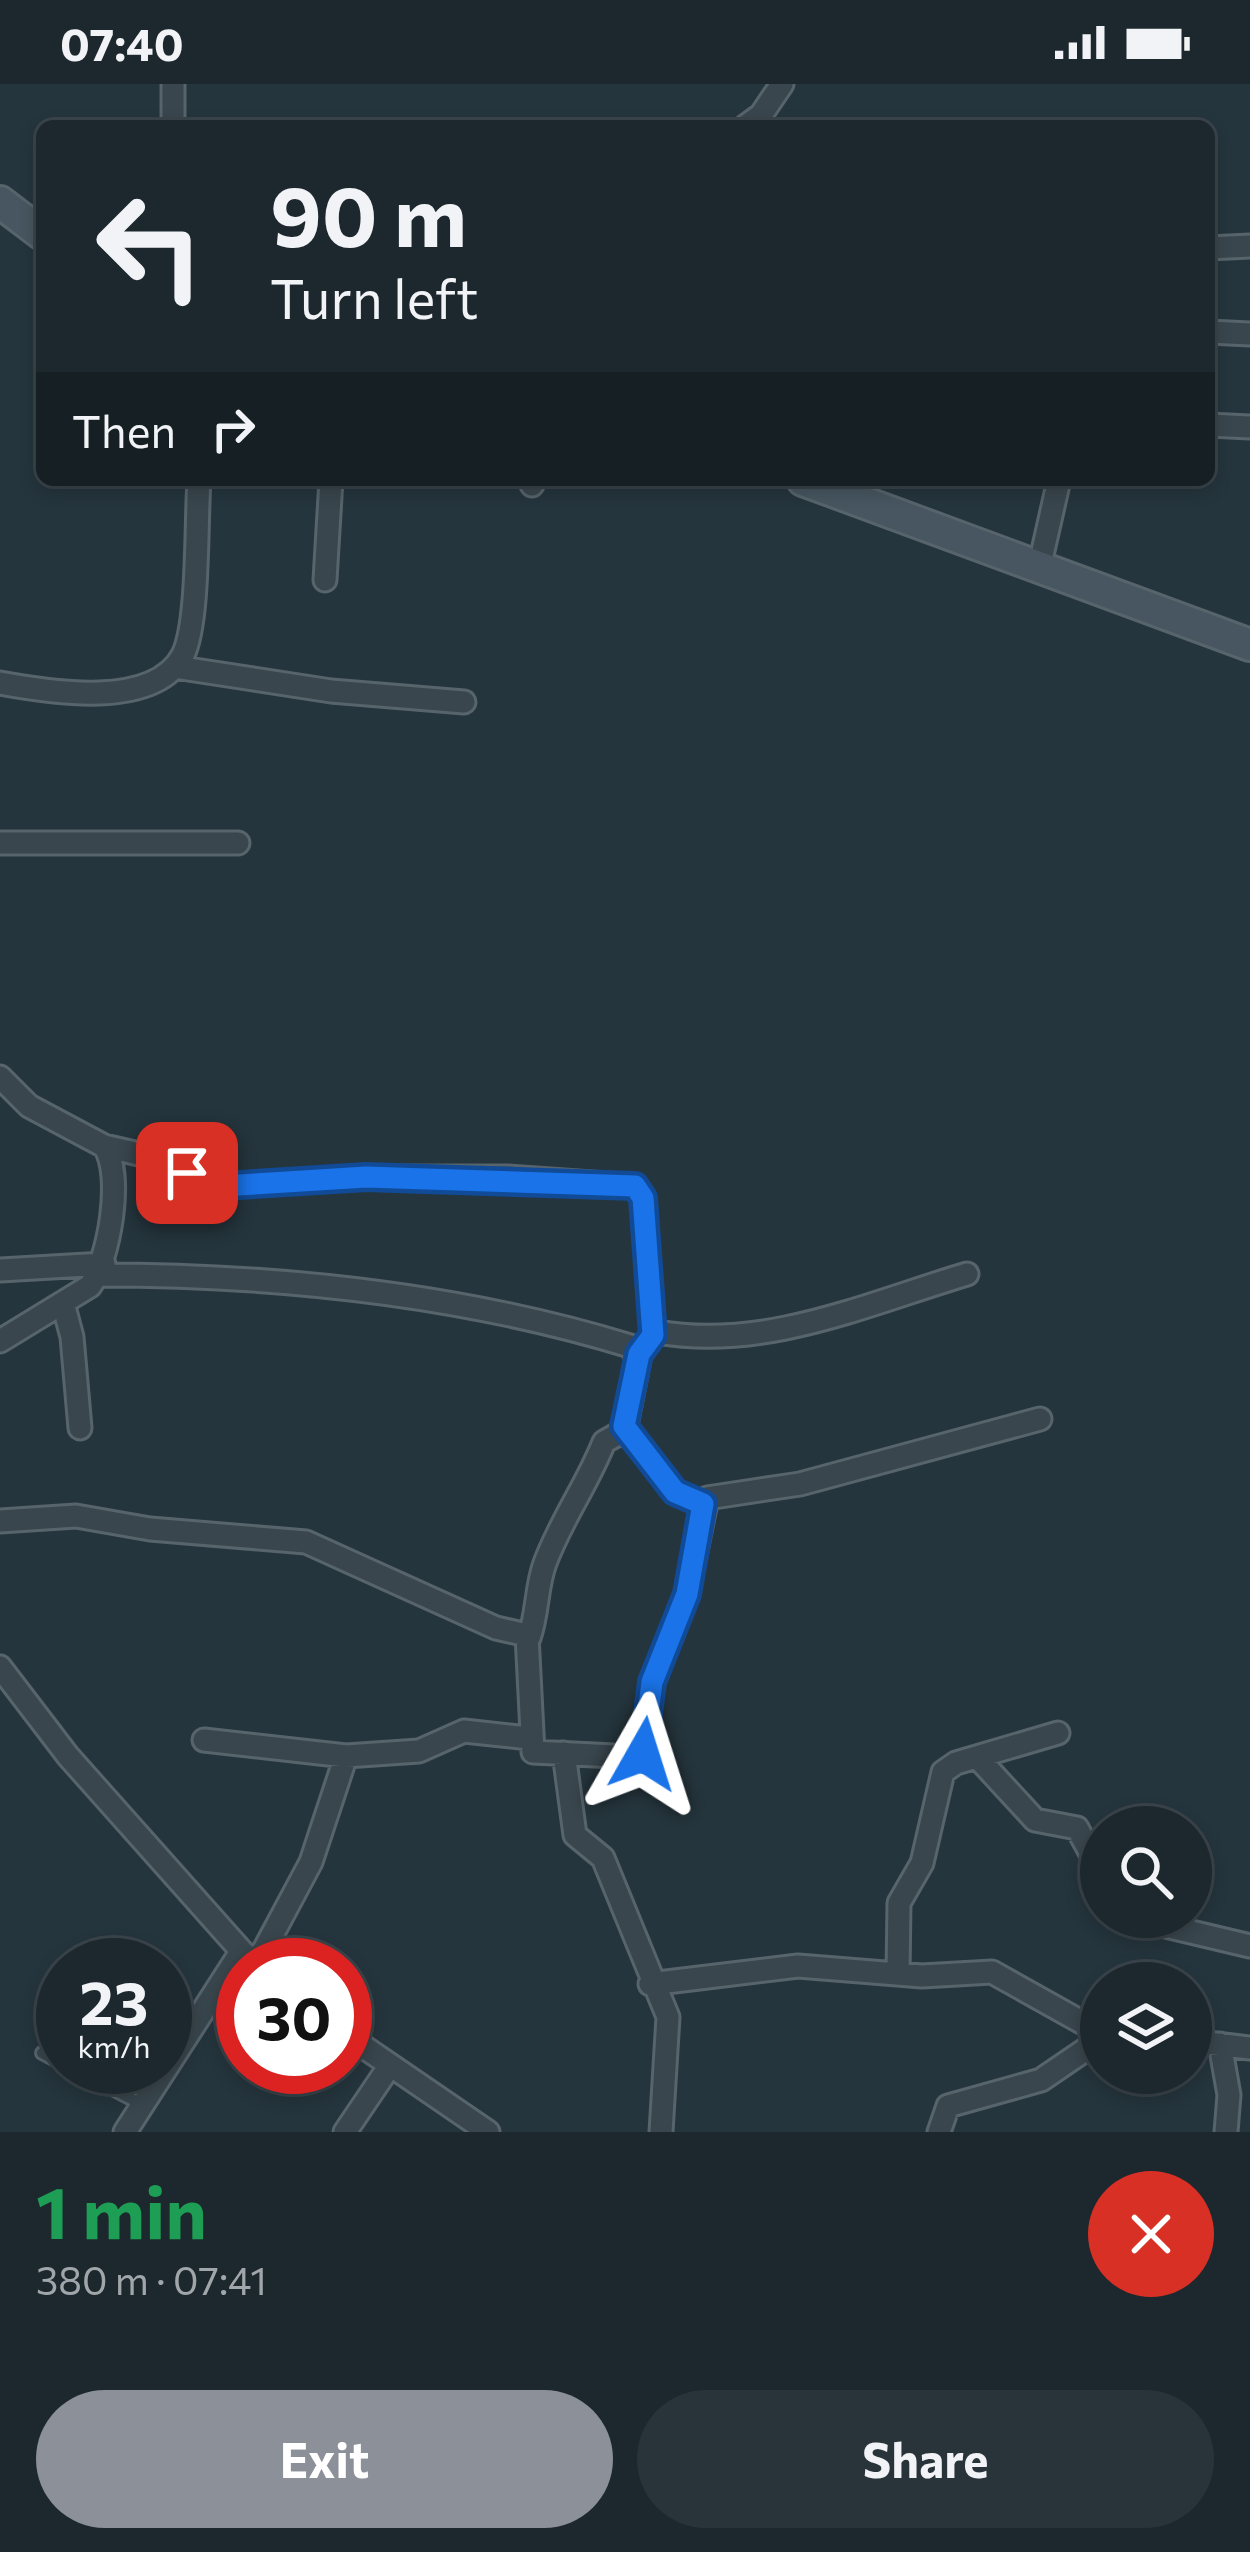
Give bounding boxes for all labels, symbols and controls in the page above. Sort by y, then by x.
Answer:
text: 07:40 [60,15,184,70]
text: 90 m [270,162,467,264]
icon: left [72,168,228,324]
text: Turn left [270,264,478,330]
icon: right [200,396,266,462]
text: Then [72,402,176,457]
pin [136,1122,238,1224]
icon: arrive [154,1140,220,1206]
position arrow [580,1691,706,1817]
map controls [1080,1806,1212,2094]
button: search [1080,1806,1212,1938]
speed limit sign: 30 [216,1938,372,2094]
button: layers [1080,1962,1212,2094]
text: 23 [79,1964,149,2037]
text: km/h [78,2027,150,2064]
text: 1 min [36,2166,207,2254]
button: close [1088,2171,1214,2297]
text: 380 m · 07:41 [36,2255,267,2303]
button: Exit [36,2390,613,2528]
button: Share [637,2390,1214,2528]

